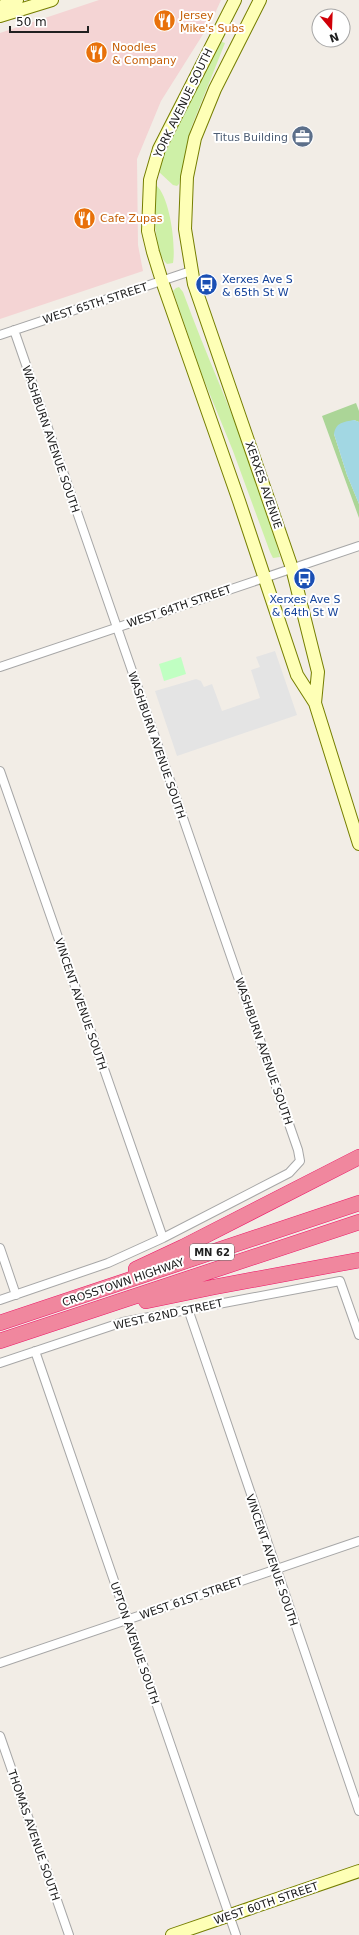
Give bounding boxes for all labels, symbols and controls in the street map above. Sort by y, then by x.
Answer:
scale bar [10,8,88,34]
restaurant icon: Jersey Mike's Subs [151,8,177,34]
north arrow [311,8,351,48]
place label: Jersey Mike's Subs [179,9,244,35]
text: 50 m [16,15,47,29]
text: N [328,29,341,45]
restaurant icon: Noodles & Company [83,40,109,66]
place label: Noodles & Company [112,41,177,67]
street label: YORK AVENUE SOUTH [151,47,216,161]
office icon: Titus Building [290,124,316,150]
place label: Titus Building [212,131,288,144]
restaurant icon: Cafe Zupas [72,205,98,231]
place label: Cafe Zupas [100,212,163,225]
bus stop icon: Xerxes Ave S & 65th St W [194,272,220,298]
place label: Xerxes Ave S & 65th St W [222,273,293,299]
street label: WEST 65TH STREET [41,280,149,327]
street label: WASHBURN AVENUE SOUTH [19,364,82,514]
street label: XERXES AVENUE [242,440,285,531]
bus stop icon: Xerxes Ave S & 64th St W [292,566,318,592]
street label: WEST 64TH STREET [125,582,233,630]
place label: Xerxes Ave S & 64th St W [270,593,340,619]
street label: WASHBURN AVENUE SOUTH [125,670,188,820]
street label: VINCENT AVENUE SOUTH [52,936,109,1072]
street label: WASHBURN AVENUE SOUTH [232,976,295,1126]
road number: MN 62 [190,1244,234,1260]
street label: CROSSTOWN HIGHWAY [61,1255,186,1309]
street label: WEST 62ND STREET [112,1297,224,1332]
street label: VINCENT AVENUE SOUTH [243,1492,300,1628]
street label: WEST 61ST STREET [138,1575,245,1622]
street label: UPTON AVENUE SOUTH [107,1580,162,1706]
street label: THOMAS AVENUE SOUTH [5,1767,62,1902]
street label: WEST 60TH STREET [212,1879,320,1927]

